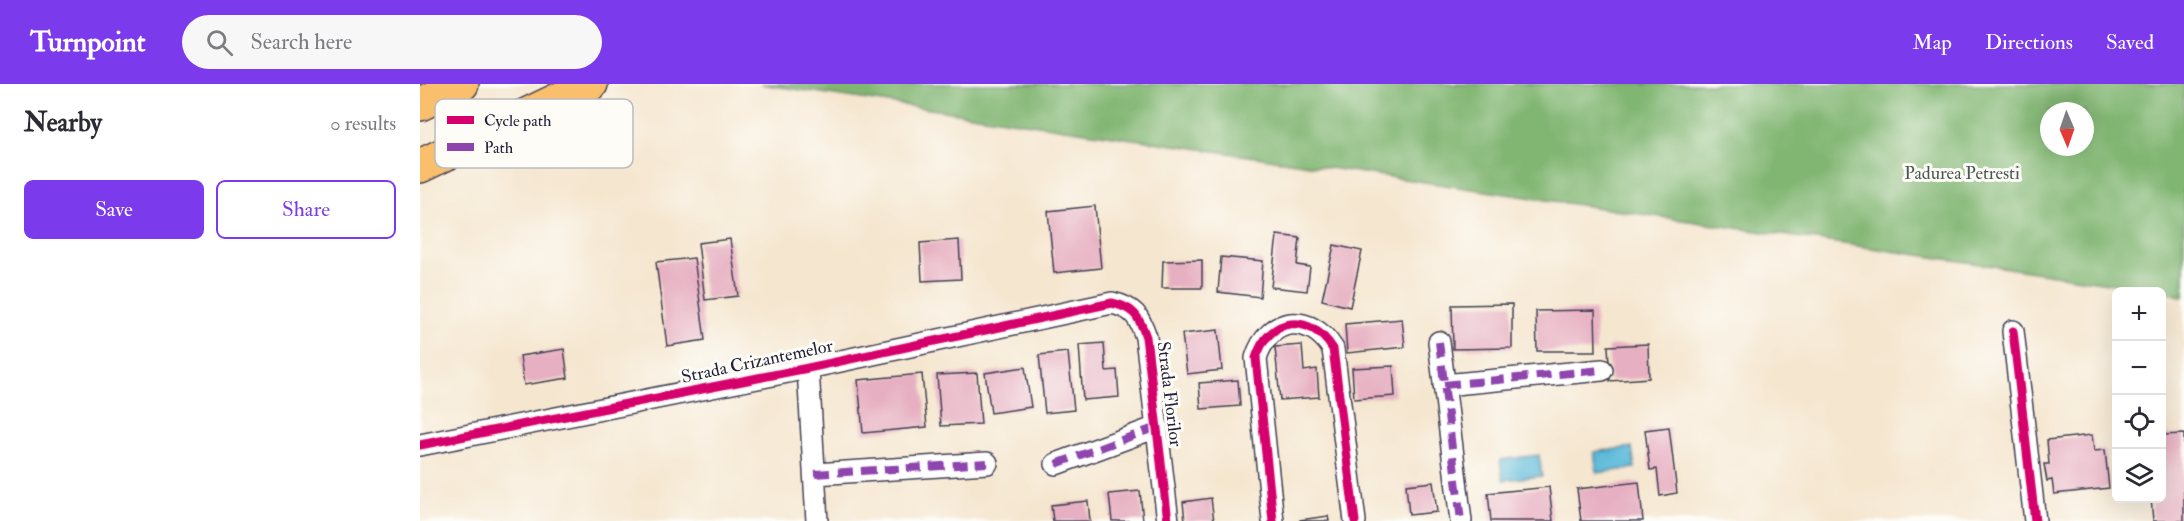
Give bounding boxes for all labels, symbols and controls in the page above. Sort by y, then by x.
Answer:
search box [182,15,602,69]
text: Turnpoint [30,25,146,60]
icon: search [203,26,236,59]
text: Search here [251,28,352,56]
text: Map [1912,29,1952,56]
text: Directions [1985,29,2073,56]
text: Saved [2106,29,2154,56]
legend [435,99,633,168]
north arrow [2040,102,2094,156]
text: Nearby [24,107,102,139]
text: 0 results [330,111,396,136]
text: Cycle path [484,111,552,132]
text: Path [484,138,514,158]
park label: Padurea Petresti [1904,162,2020,185]
button: Save [24,180,204,239]
button: Share [216,180,396,239]
map controls [2112,287,2166,503]
button: + [2112,287,2166,341]
street label: Strada Crizantemelor [679,334,835,389]
street label: Strada Florilor [1152,340,1187,448]
button: − [2112,341,2166,395]
button: locate [2112,395,2166,449]
button: layers [2112,449,2166,503]

